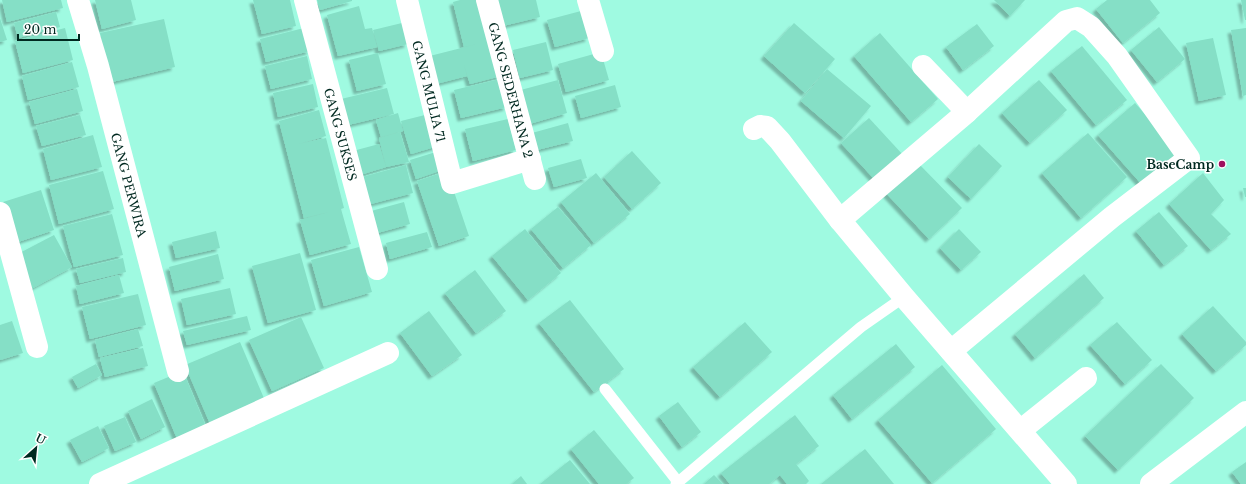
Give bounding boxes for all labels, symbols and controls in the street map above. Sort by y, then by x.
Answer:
scale bar [18,16,79,42]
street label: GANG SEDERHANA 2 [486,20,536,159]
text: 20 m [24,22,56,37]
street label: GANG MULIA 71 [410,39,449,144]
street label: GANG SUKSES [321,86,361,183]
street label: GANG PERWIRA [108,131,150,240]
place label: BaseCamp [1147,157,1214,172]
marker: BaseCamp [1217,159,1227,169]
north arrow [16,428,56,468]
text: U [33,431,48,448]

